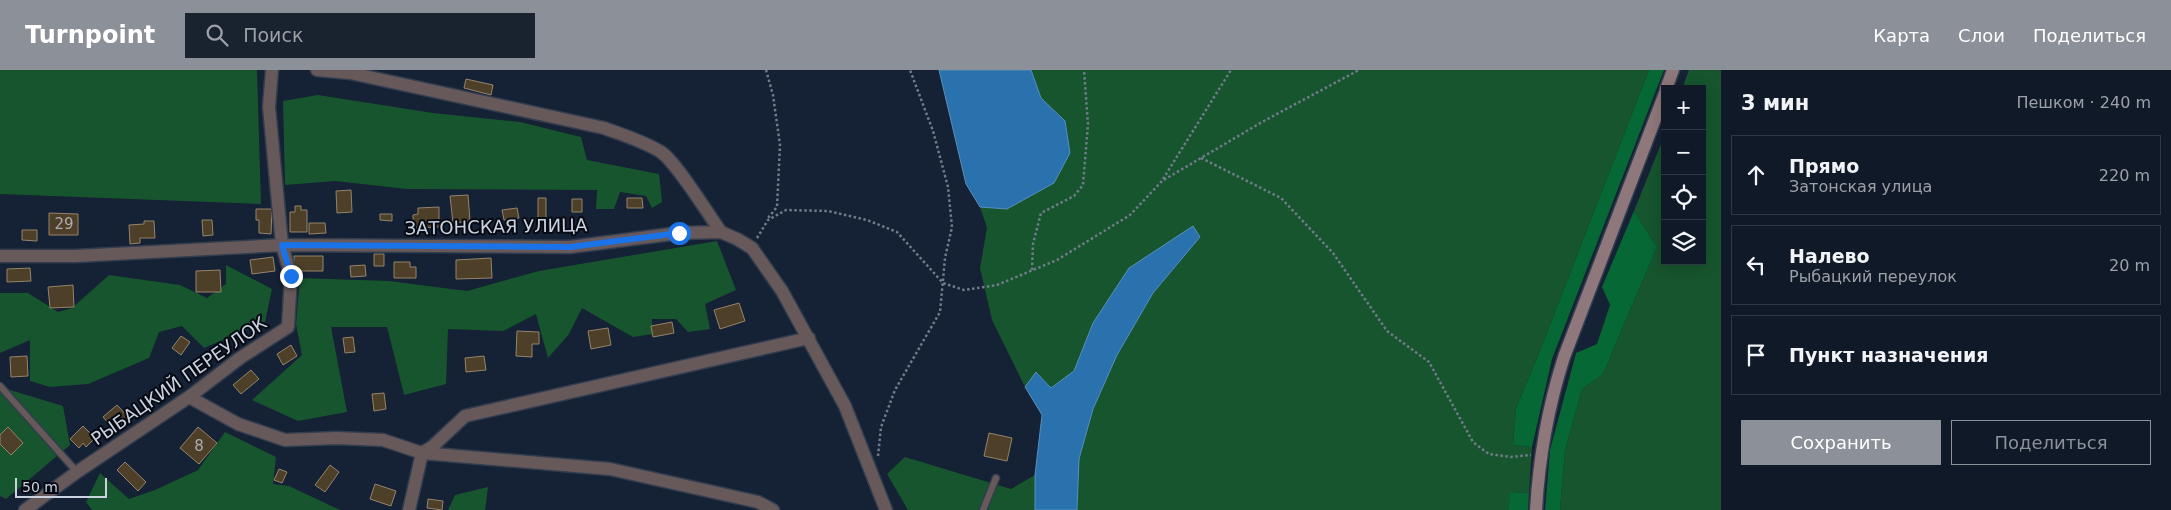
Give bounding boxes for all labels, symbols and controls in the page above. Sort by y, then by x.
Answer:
search box [185,13,535,58]
text: Turnpoint [25,21,155,49]
icon: search [203,21,231,49]
text: Поиск [243,24,303,46]
text: Карта [1873,25,1930,46]
text: Слои [1958,25,2005,46]
text: Поделиться [2033,25,2146,46]
map controls [1661,85,1706,265]
button: + [1661,85,1706,130]
text: 3 мин [1741,91,1809,115]
text: Пешком · 240 m [2016,93,2151,112]
button: − [1661,130,1706,175]
text: Прямо [1789,155,1859,177]
icon: ahead [1742,161,1770,189]
text: 220 m [2099,166,2150,185]
button: locate [1661,175,1706,220]
text: Затонская улица [1789,177,1932,196]
street label: ЗАТОНСКАЯ УЛИЦА [404,214,588,239]
house number: 29 [54,215,74,233]
button: layers [1661,220,1706,265]
route start [668,222,691,245]
text: Налево [1789,245,1870,267]
icon: left [1742,251,1770,279]
text: 20 m [2109,256,2150,275]
route end [280,265,303,288]
text: Рыбацкий переулок [1789,267,1957,286]
street label: РЫБАЦКИЙ ПЕРЕУЛОК [87,312,271,449]
icon: arrive [1742,341,1770,369]
text: Пункт назначения [1789,344,1988,366]
button: Сохранить [1741,420,1941,465]
button: Поделиться [1951,420,2151,465]
house number: 8 [194,437,204,455]
scale bar [15,475,108,498]
text: 50 m [22,479,58,495]

